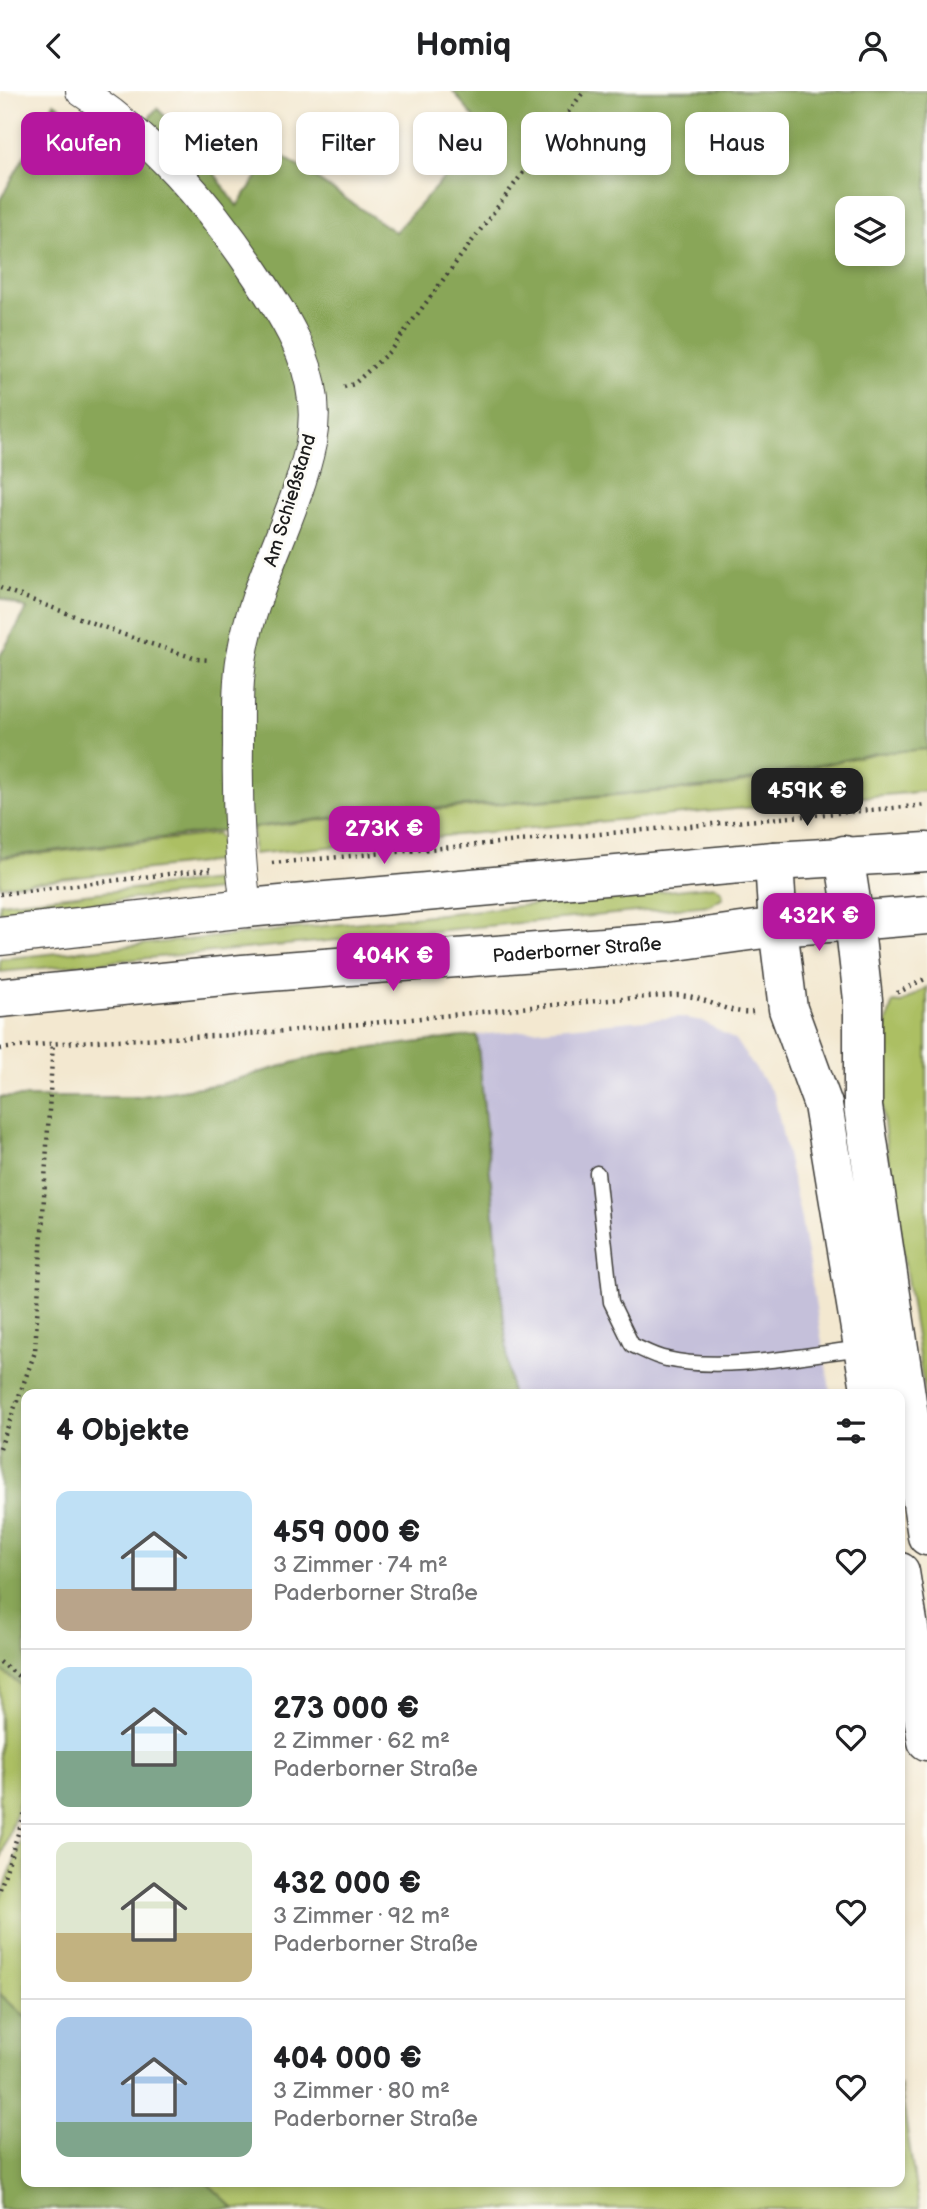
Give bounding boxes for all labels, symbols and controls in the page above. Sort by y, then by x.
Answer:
text: Homiq [416,26,511,65]
icon: back [35,27,73,65]
icon: person [854,27,892,65]
chip: Kaufen [21,112,145,175]
chip: Mieten [159,112,282,175]
chip: Filter [296,112,399,175]
chip: Neu [413,112,507,175]
chip: Wohnung [521,112,671,175]
chip: Haus [685,112,789,175]
map controls [835,196,905,266]
button: layers [835,196,905,266]
street label: Am Schießstand [259,431,322,570]
pin: 459K € [750,769,864,828]
text: 459K € [767,777,847,805]
pin: 273K € [327,807,441,866]
text: 273K € [345,815,423,843]
pin: 432K € [762,893,876,953]
text: 432K € [779,902,859,930]
pin: 404K € [336,933,450,993]
street label: Paderborner Straße [492,933,662,968]
text: 404K € [353,942,433,970]
icon: filters [832,1412,870,1450]
text: 4 Objekte [56,1413,189,1449]
text: 459 000 € [273,1515,420,1551]
icon: home [112,1519,196,1603]
icon: heart [832,1542,870,1580]
text: 3 Zimmer · 74 m² [273,1551,448,1579]
text: Paderborner Straße [273,1579,478,1607]
text: 273 000 € [273,1691,419,1727]
icon: home [112,1695,196,1779]
icon: heart [832,1718,870,1756]
text: 2 Zimmer · 62 m² [273,1727,450,1755]
text: Paderborner Straße [273,1755,478,1783]
text: 432 000 € [273,1866,421,1902]
icon: home [112,1870,196,1954]
icon: heart [832,1893,870,1931]
text: 3 Zimmer · 92 m² [273,1902,450,1930]
text: Paderborner Straße [273,1930,478,1958]
text: 404 000 € [273,2041,422,2077]
icon: home [112,2045,196,2129]
icon: heart [832,2068,870,2106]
text: 3 Zimmer · 80 m² [273,2077,450,2105]
text: Paderborner Straße [273,2105,478,2133]

